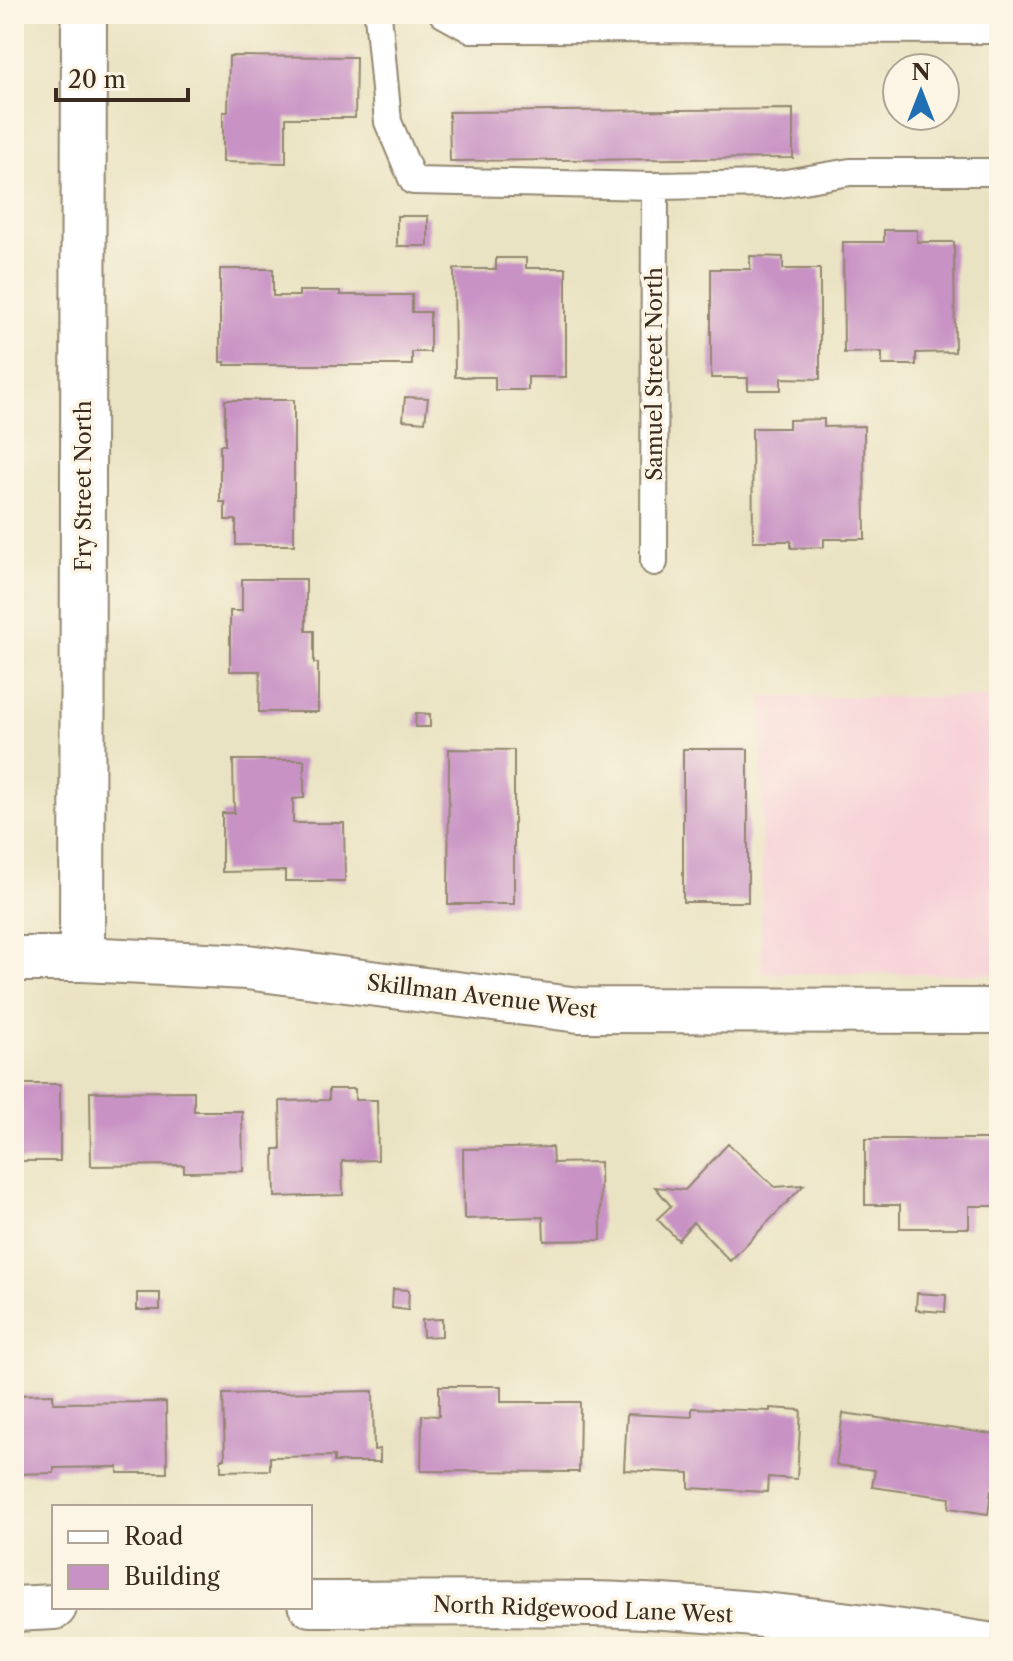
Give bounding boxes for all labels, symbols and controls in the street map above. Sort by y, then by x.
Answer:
scale bar [56,52,188,102]
north arrow [881,52,961,132]
text: N [911,59,931,86]
text: 20 m [68,65,126,94]
street label: Samuel Street North [641,267,668,481]
street label: Fry Street North [70,400,97,572]
street label: Skillman Avenue West [365,969,599,1024]
legend [52,1505,312,1609]
text: Road [124,1522,184,1551]
text: Building [124,1562,220,1591]
street label: North Ridgewood Lane West [433,1591,734,1628]

